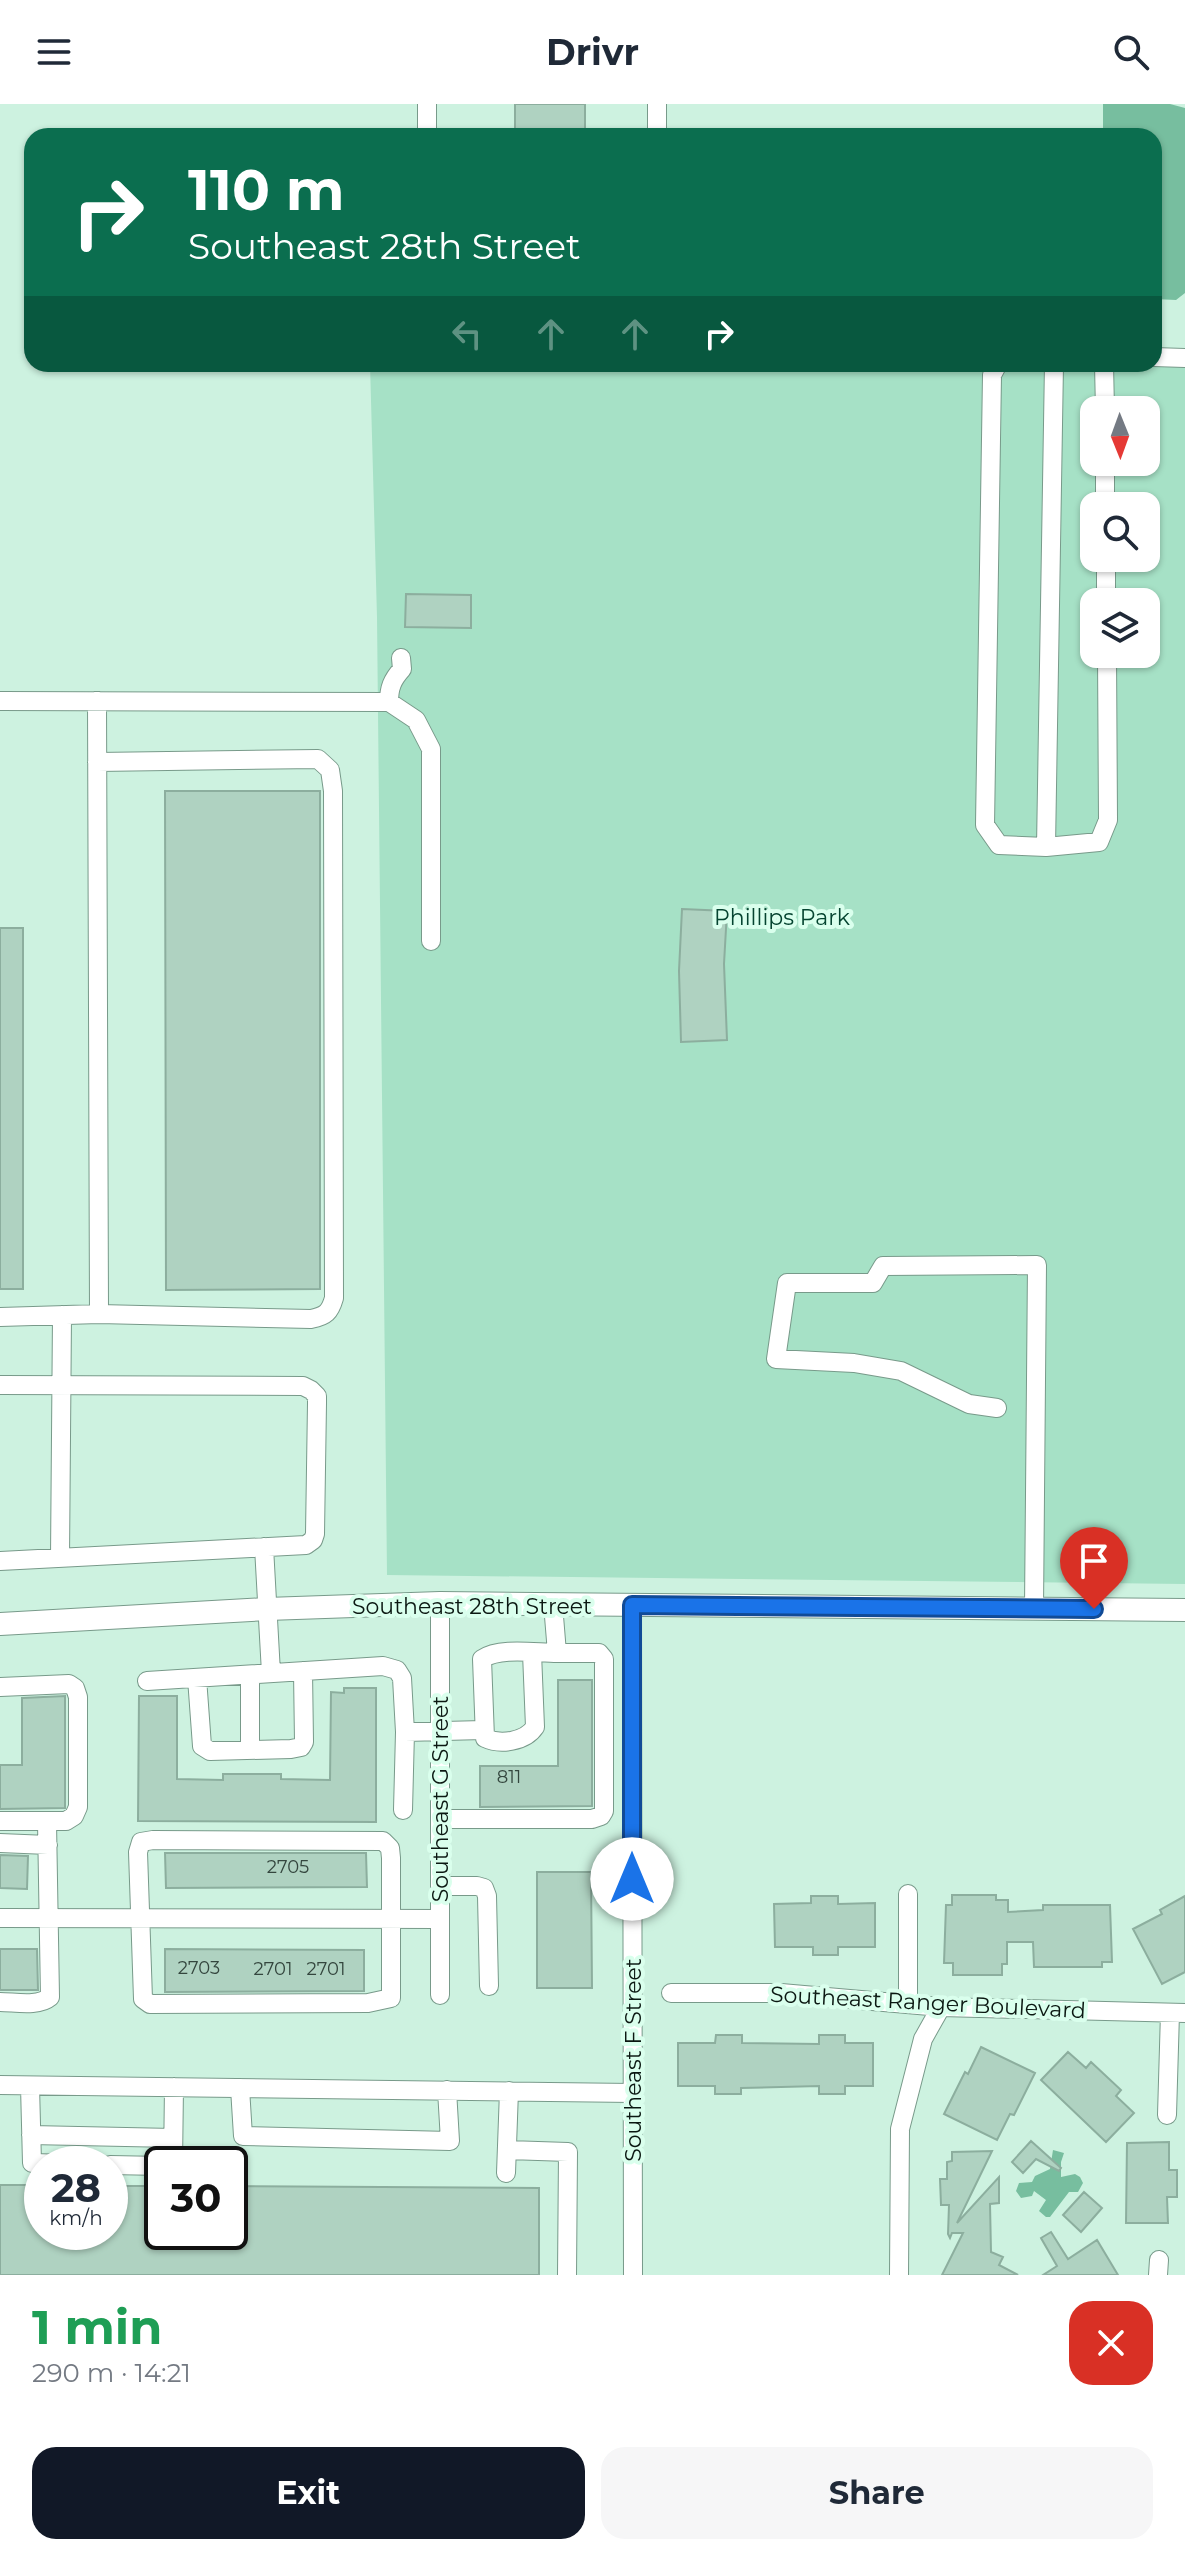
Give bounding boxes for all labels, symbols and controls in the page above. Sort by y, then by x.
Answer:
icon: menu [32,30,76,74]
text: Drivr [546,30,639,74]
icon: search [1109,30,1153,74]
text: 110 m [188,156,345,224]
icon: right [56,160,160,264]
text: Southeast 28th Street [188,224,581,268]
icon: left [445,312,489,356]
icon: ahead [529,312,573,356]
icon: ahead [613,312,657,356]
icon: right [697,312,741,356]
north arrow [1080,396,1160,476]
map controls [1080,396,1160,668]
button: search [1080,492,1160,572]
button: layers [1080,588,1160,668]
park label: Phillips Park [714,904,851,931]
pin [1060,1527,1128,1609]
icon: arrive [1072,1539,1116,1583]
street label: Southeast 28th Street [352,1593,592,1620]
street label: Southeast G Street [427,1696,454,1902]
house number: 811 [497,1766,521,1788]
position arrow [590,1837,674,1921]
house number: 2705 [267,1856,309,1878]
house number: 2703 [178,1957,220,1979]
house number: 2701 [254,1958,292,1980]
house number: 2701 [307,1958,345,1980]
street label: Southeast F Street [620,1958,647,2162]
street label: Southeast Ranger Boulevard [769,1981,1086,2024]
speed limit sign: 30 [144,2146,248,2250]
text: 28 [51,2163,101,2212]
text: km/h [49,2206,103,2230]
text: 1 min [32,2298,162,2356]
button: close [1069,2301,1153,2385]
text: 290 m · 14:21 [32,2357,191,2389]
button: Exit [32,2447,585,2539]
button: Share [601,2447,1153,2539]

